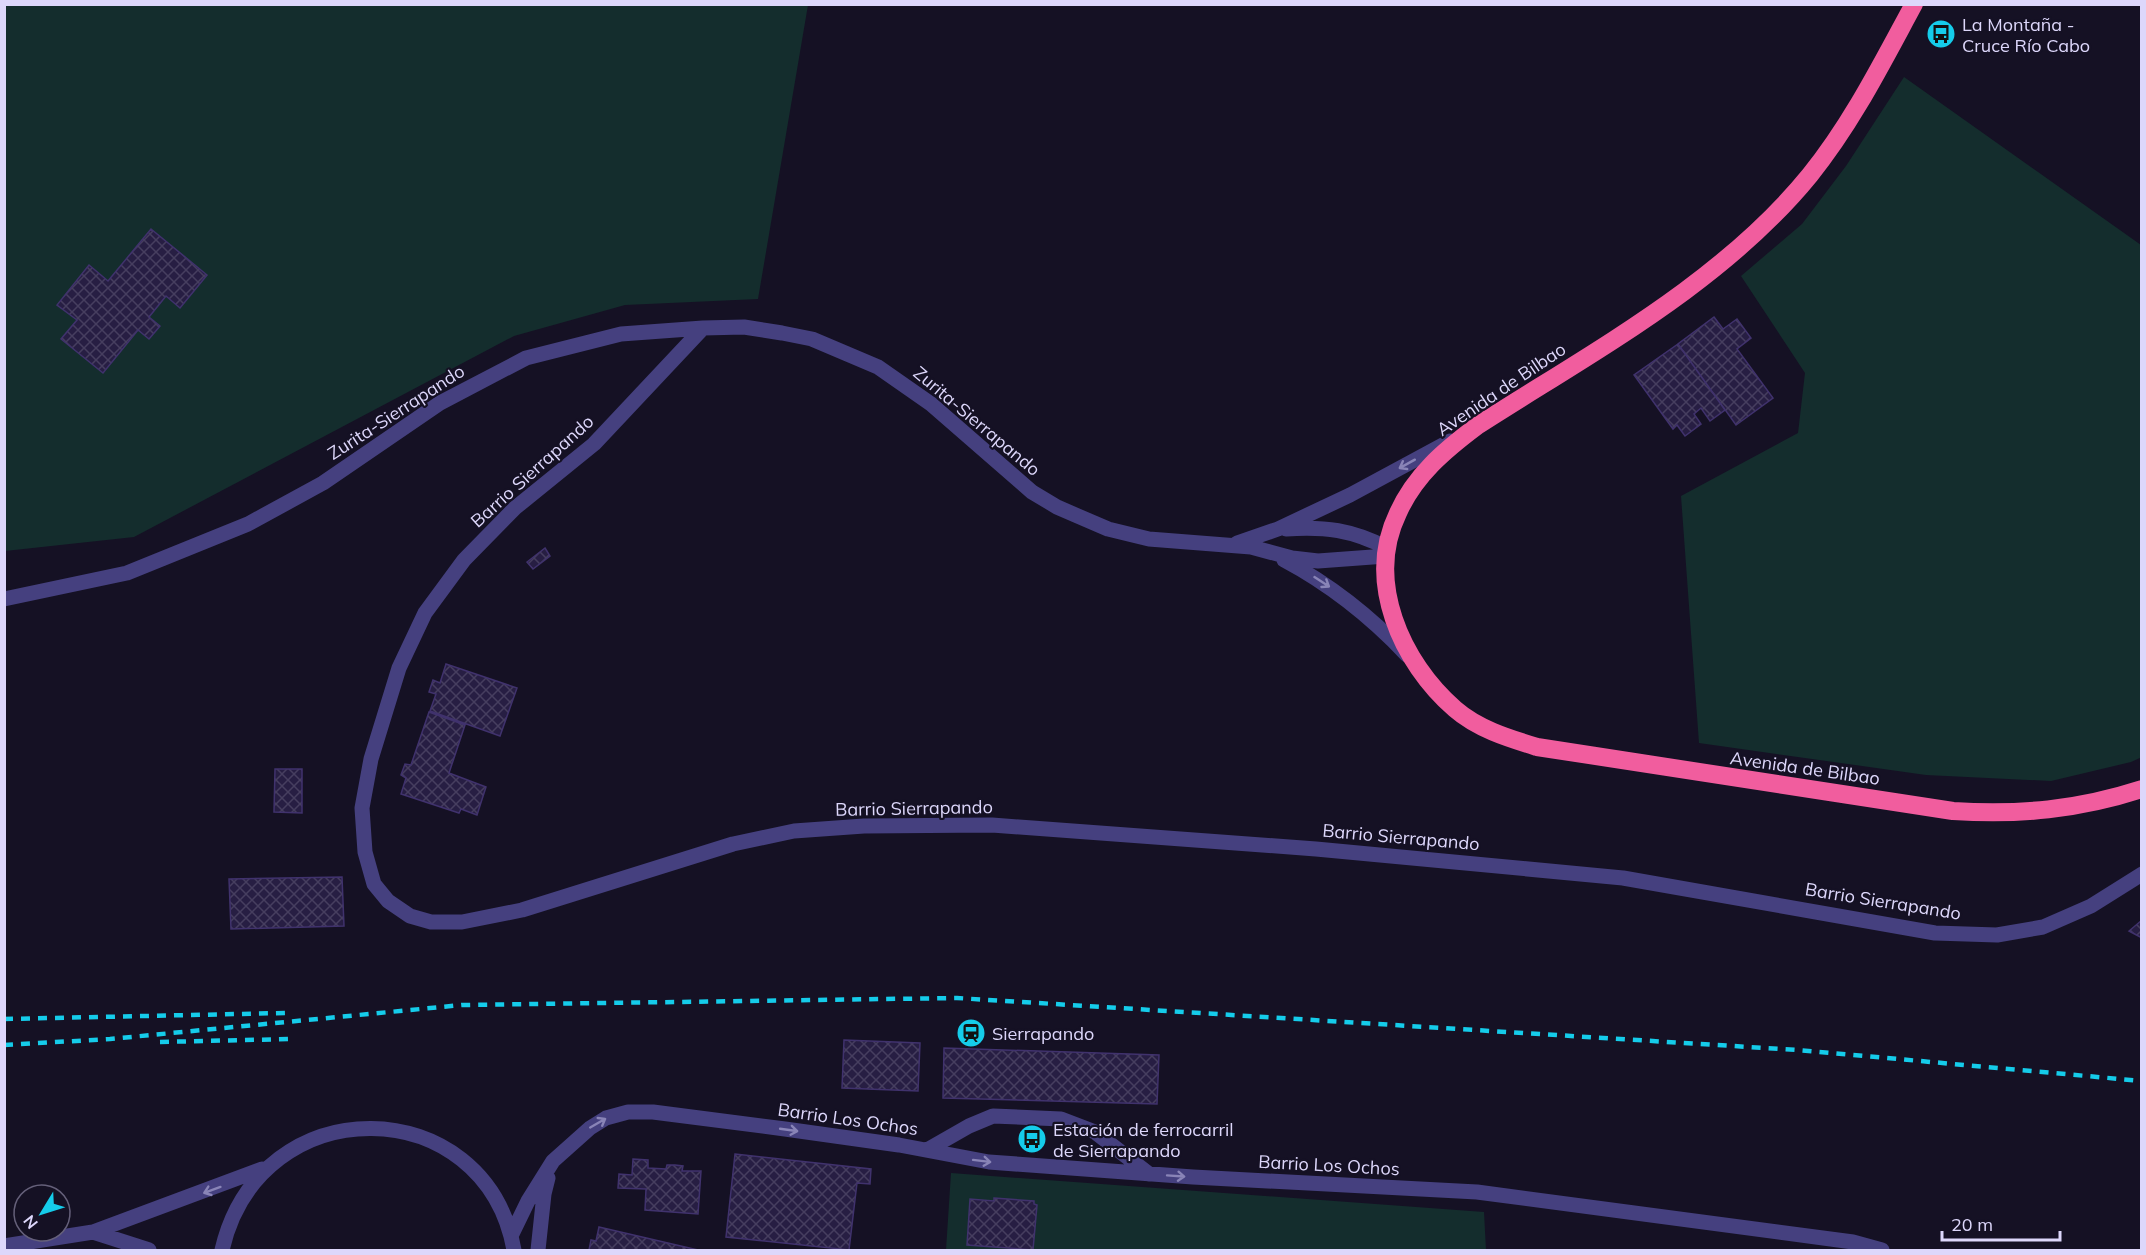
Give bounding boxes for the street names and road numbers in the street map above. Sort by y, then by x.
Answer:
street label: Avenida de Bilbao [1432,337,1570,441]
street label: Zurita-Sierrapando [323,359,469,465]
street label: Zurita-Sierrapando [909,361,1045,481]
street label: Barrio Sierrapando [466,410,598,532]
street label: Avenida de Bilbao [1729,746,1881,790]
street label: Barrio Sierrapando [835,795,993,821]
street label: Barrio Sierrapando [1321,819,1481,855]
street label: Barrio Sierrapando [1803,877,1963,925]
street label: Barrio Los Ochos [776,1098,920,1140]
street label: Barrio Los Ochos [1258,1150,1400,1180]

